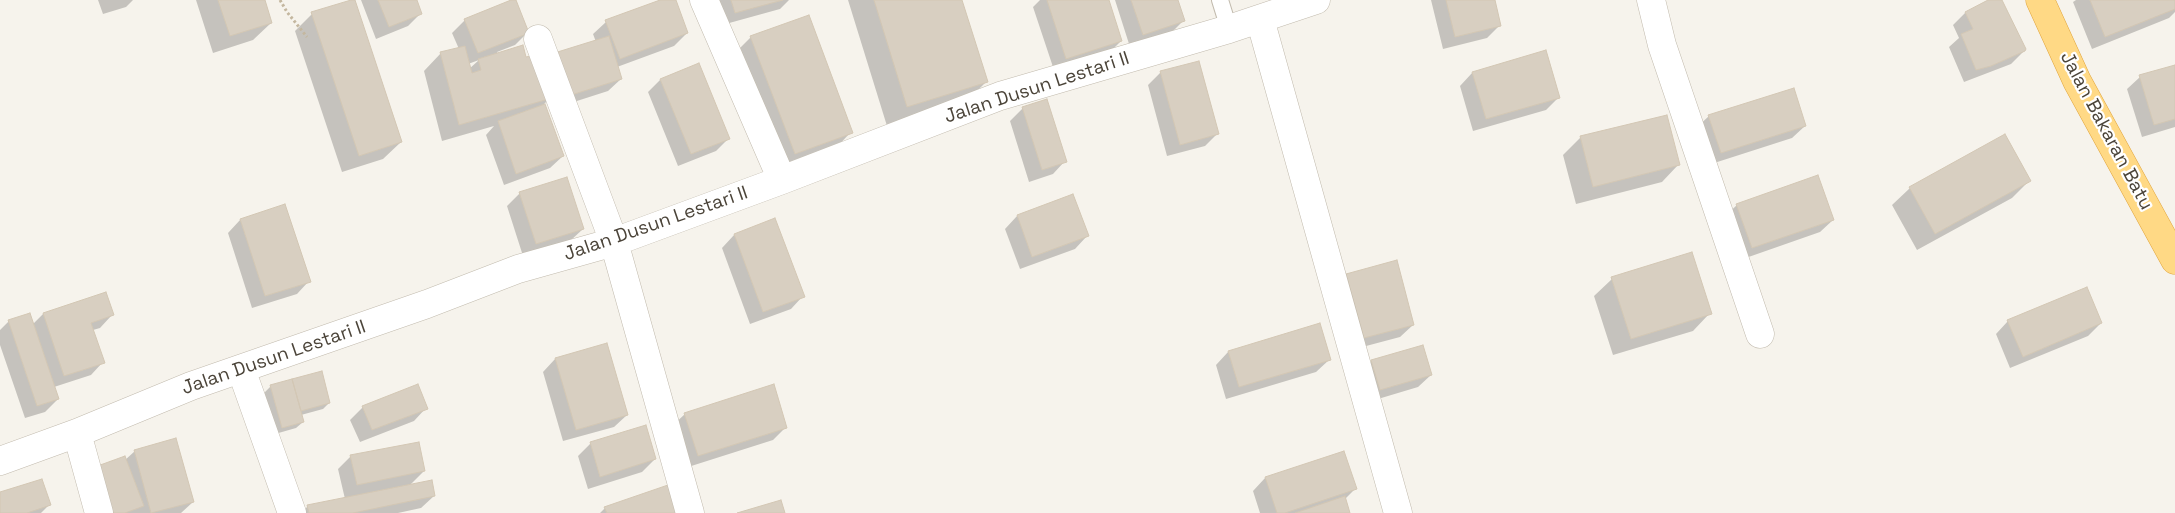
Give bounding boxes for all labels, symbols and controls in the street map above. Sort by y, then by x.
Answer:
street label: Jalan Dusun Lestari II [942,47,1132,129]
street label: Jalan Bakaran Batu [2055,48,2157,214]
street label: Jalan Dusun Lestari II [561,182,751,266]
street label: Jalan Dusun Lestari II [179,316,369,400]

